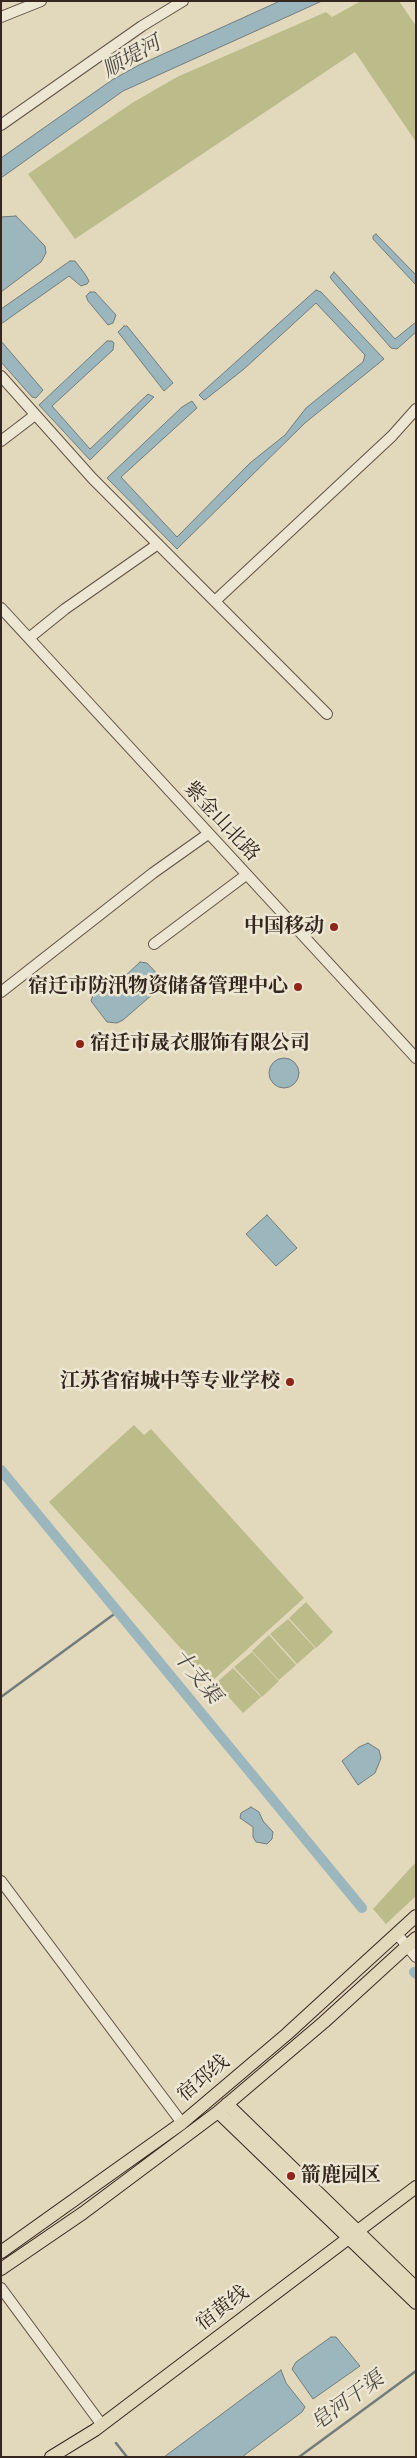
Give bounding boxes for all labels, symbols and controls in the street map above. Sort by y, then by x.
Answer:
water label: 顺堤河 [98,32,166,84]
street label: 紫金山北路 [178,777,264,867]
place label: 中国移动 [244,915,324,939]
marker: 中国移动 [328,921,340,933]
place label: 宿迁市防汛物资储备管理中心 [28,975,288,999]
marker: 宿迁市防汛物资储备管理中心 [292,981,304,993]
place label: 宿迁市晟衣服饰有限公司 [90,1032,310,1056]
marker: 宿迁市晟衣服饰有限公司 [74,1038,86,1050]
place label: 江苏省宿城中等专业学校 [60,1370,280,1394]
marker: 江苏省宿城中等专业学校 [284,1376,296,1388]
water label: 十支渠 [166,1645,226,1709]
street label: 宿邳线 [173,2051,235,2107]
place label: 箭鹿园区 [301,2164,381,2188]
marker: 箭鹿园区 [285,2170,297,2182]
street label: 宿黄线 [192,2281,254,2337]
water label: 皂河干渠 [307,2367,389,2437]

